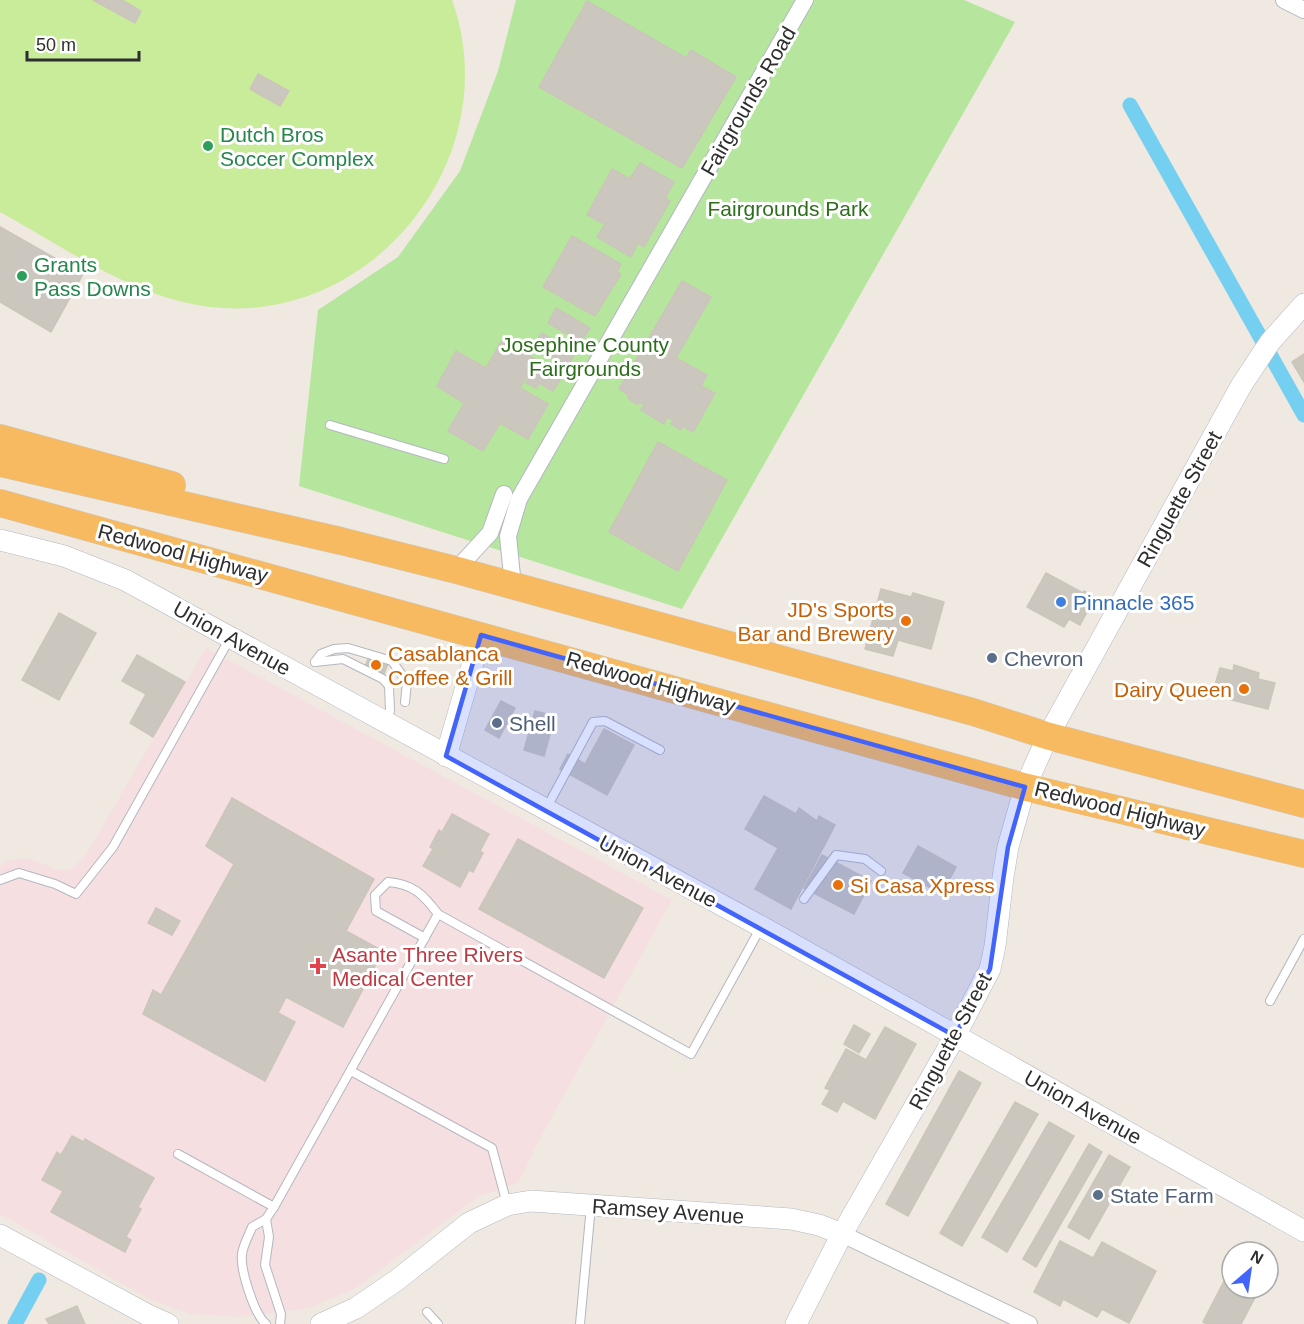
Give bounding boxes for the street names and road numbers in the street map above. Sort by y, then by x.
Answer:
street label: Fairgrounds Road [696,22,800,180]
street label: Ringuette Street [1132,427,1226,571]
street label: Redwood Highway [95,519,271,587]
street label: Union Avenue [169,596,295,680]
street label: Redwood Highway [564,647,739,717]
street label: Redwood Highway [1032,777,1208,841]
street label: Union Avenue [595,830,721,912]
street label: Ringuette Street [904,968,996,1113]
street label: Union Avenue [1020,1065,1146,1149]
street label: Ramsey Avenue [591,1194,745,1228]

